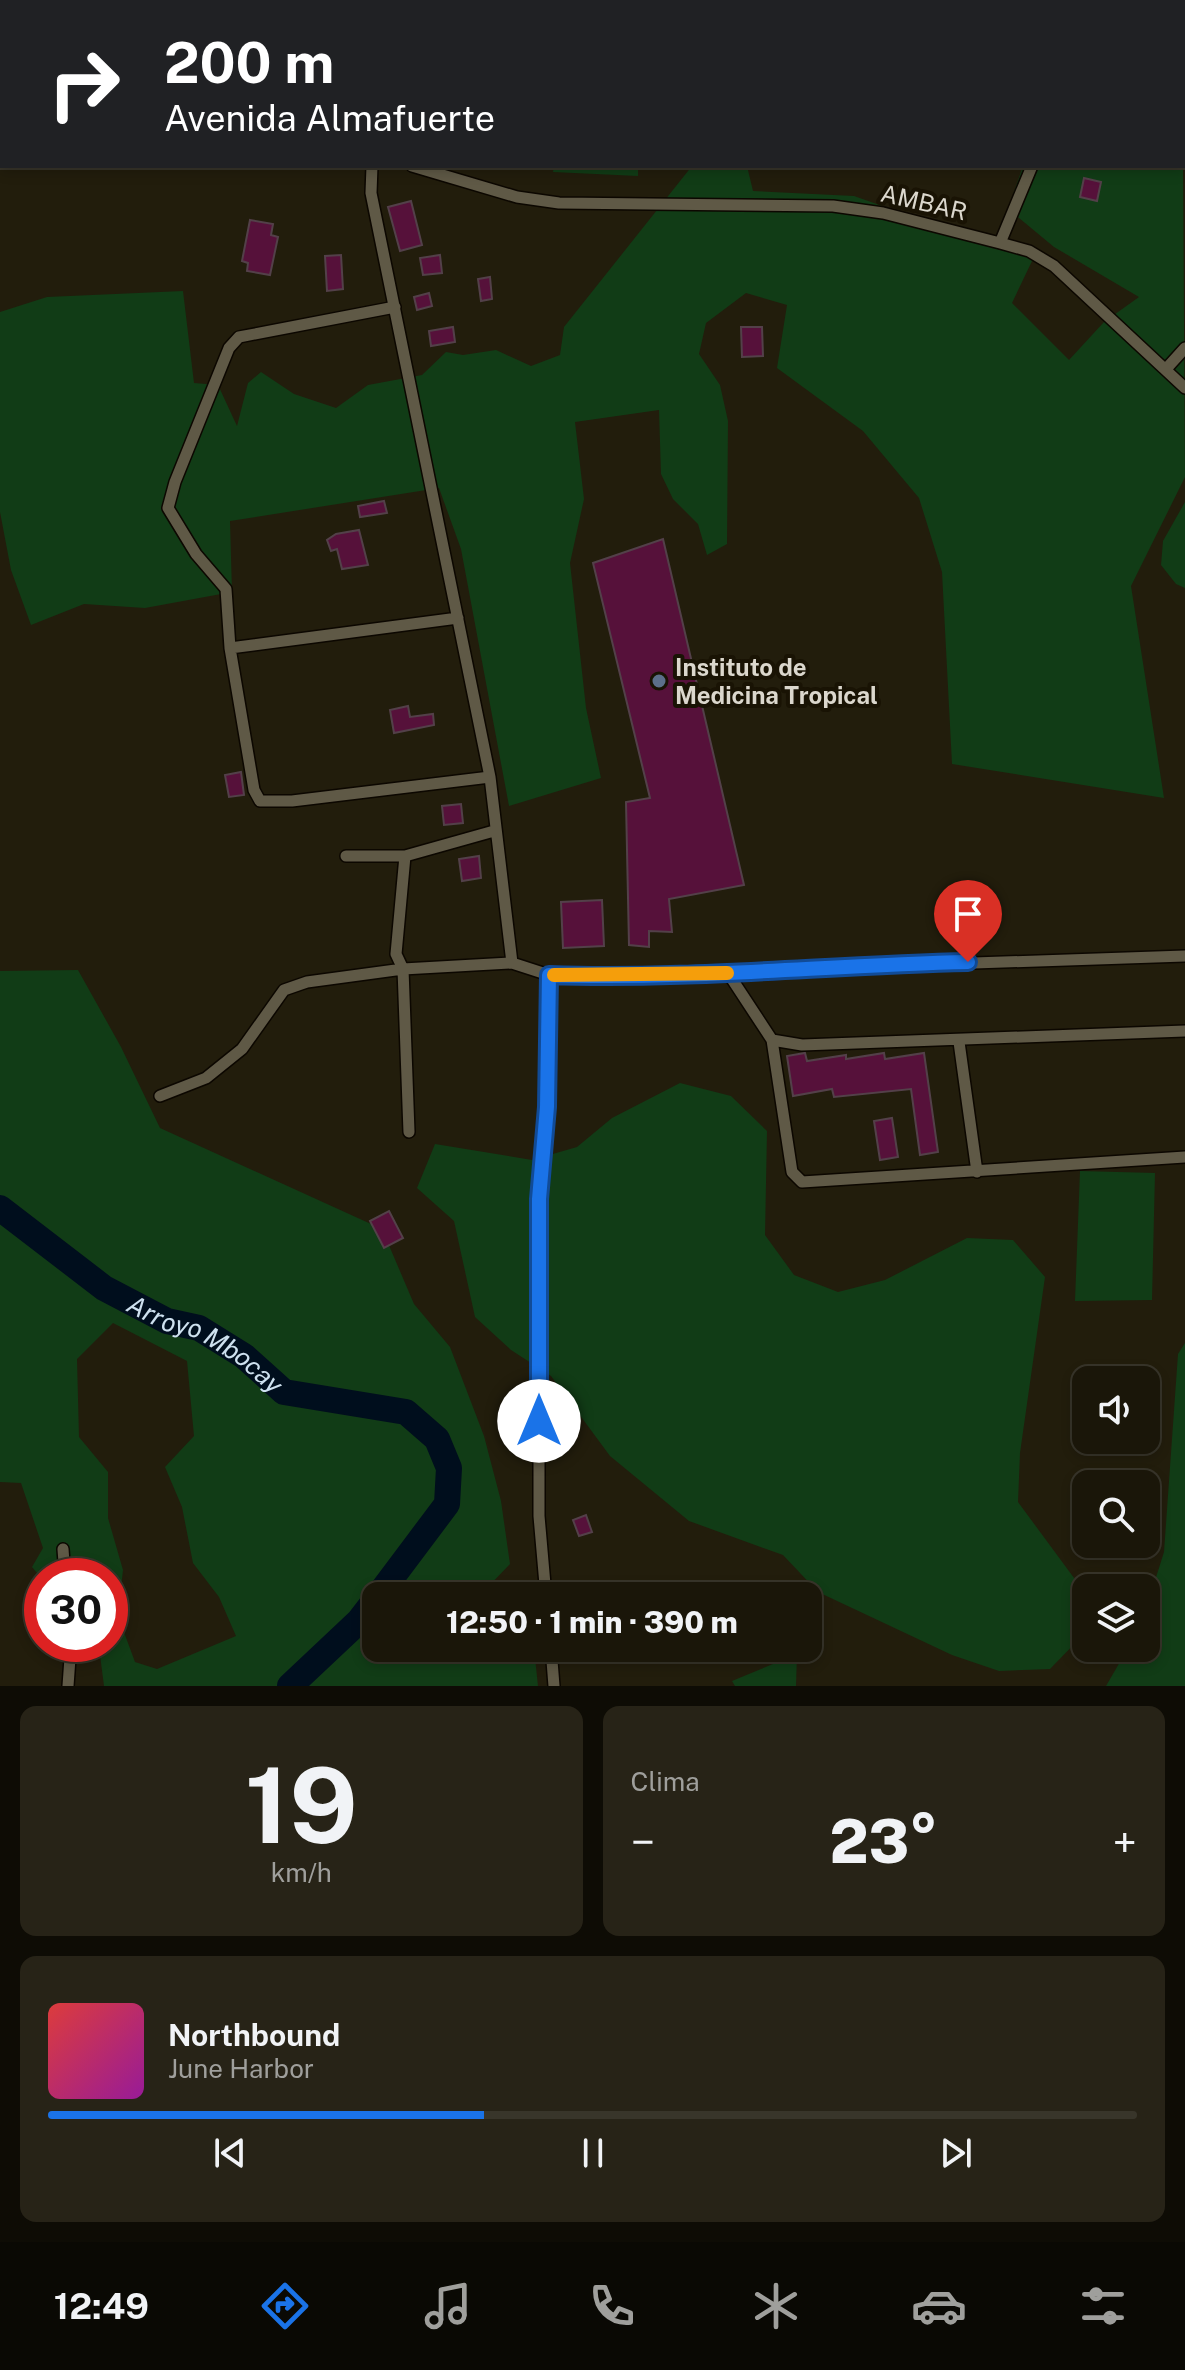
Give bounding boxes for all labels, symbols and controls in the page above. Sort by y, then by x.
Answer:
text: 200 m [164,30,334,96]
icon: right [32,32,136,136]
text: Avenida Almafuerte [164,97,495,139]
street label: AMBAR [878,179,970,225]
place label: Instituto de Medicina Tropical [675,653,878,709]
marker: Instituto de Medicina Tropical [650,672,668,690]
pin [934,880,1002,962]
icon: arrive [946,892,990,936]
water label: Arroyo Mbocay [122,1288,290,1400]
map controls [1072,1366,1160,1662]
button: sound [1072,1366,1160,1454]
position arrow [497,1379,581,1463]
button: search [1072,1470,1160,1558]
speed limit sign: 30 [24,1558,128,1662]
button: layers [1072,1574,1160,1662]
text: 12:50 · 1 min · 390 m [446,1604,738,1640]
text: 19 [245,1744,358,1866]
text: Clima [631,1766,700,1797]
text: 23° [829,1806,938,1877]
text: − [631,1816,655,1868]
text: + [1113,1816,1137,1868]
text: km/h [271,1857,332,1888]
text: Northbound [168,2017,340,2053]
text: June Harbor [168,2053,314,2084]
icon: previous [208,2131,252,2175]
icon: pause [571,2131,615,2175]
icon: next [934,2131,978,2175]
icon: directions [257,2278,313,2334]
icon: music [420,2278,476,2334]
icon: phone [584,2278,640,2334]
icon: climate [748,2278,804,2334]
icon: car [911,2278,967,2334]
icon: filters [1075,2278,1131,2334]
text: 12:49 [54,2285,149,2327]

